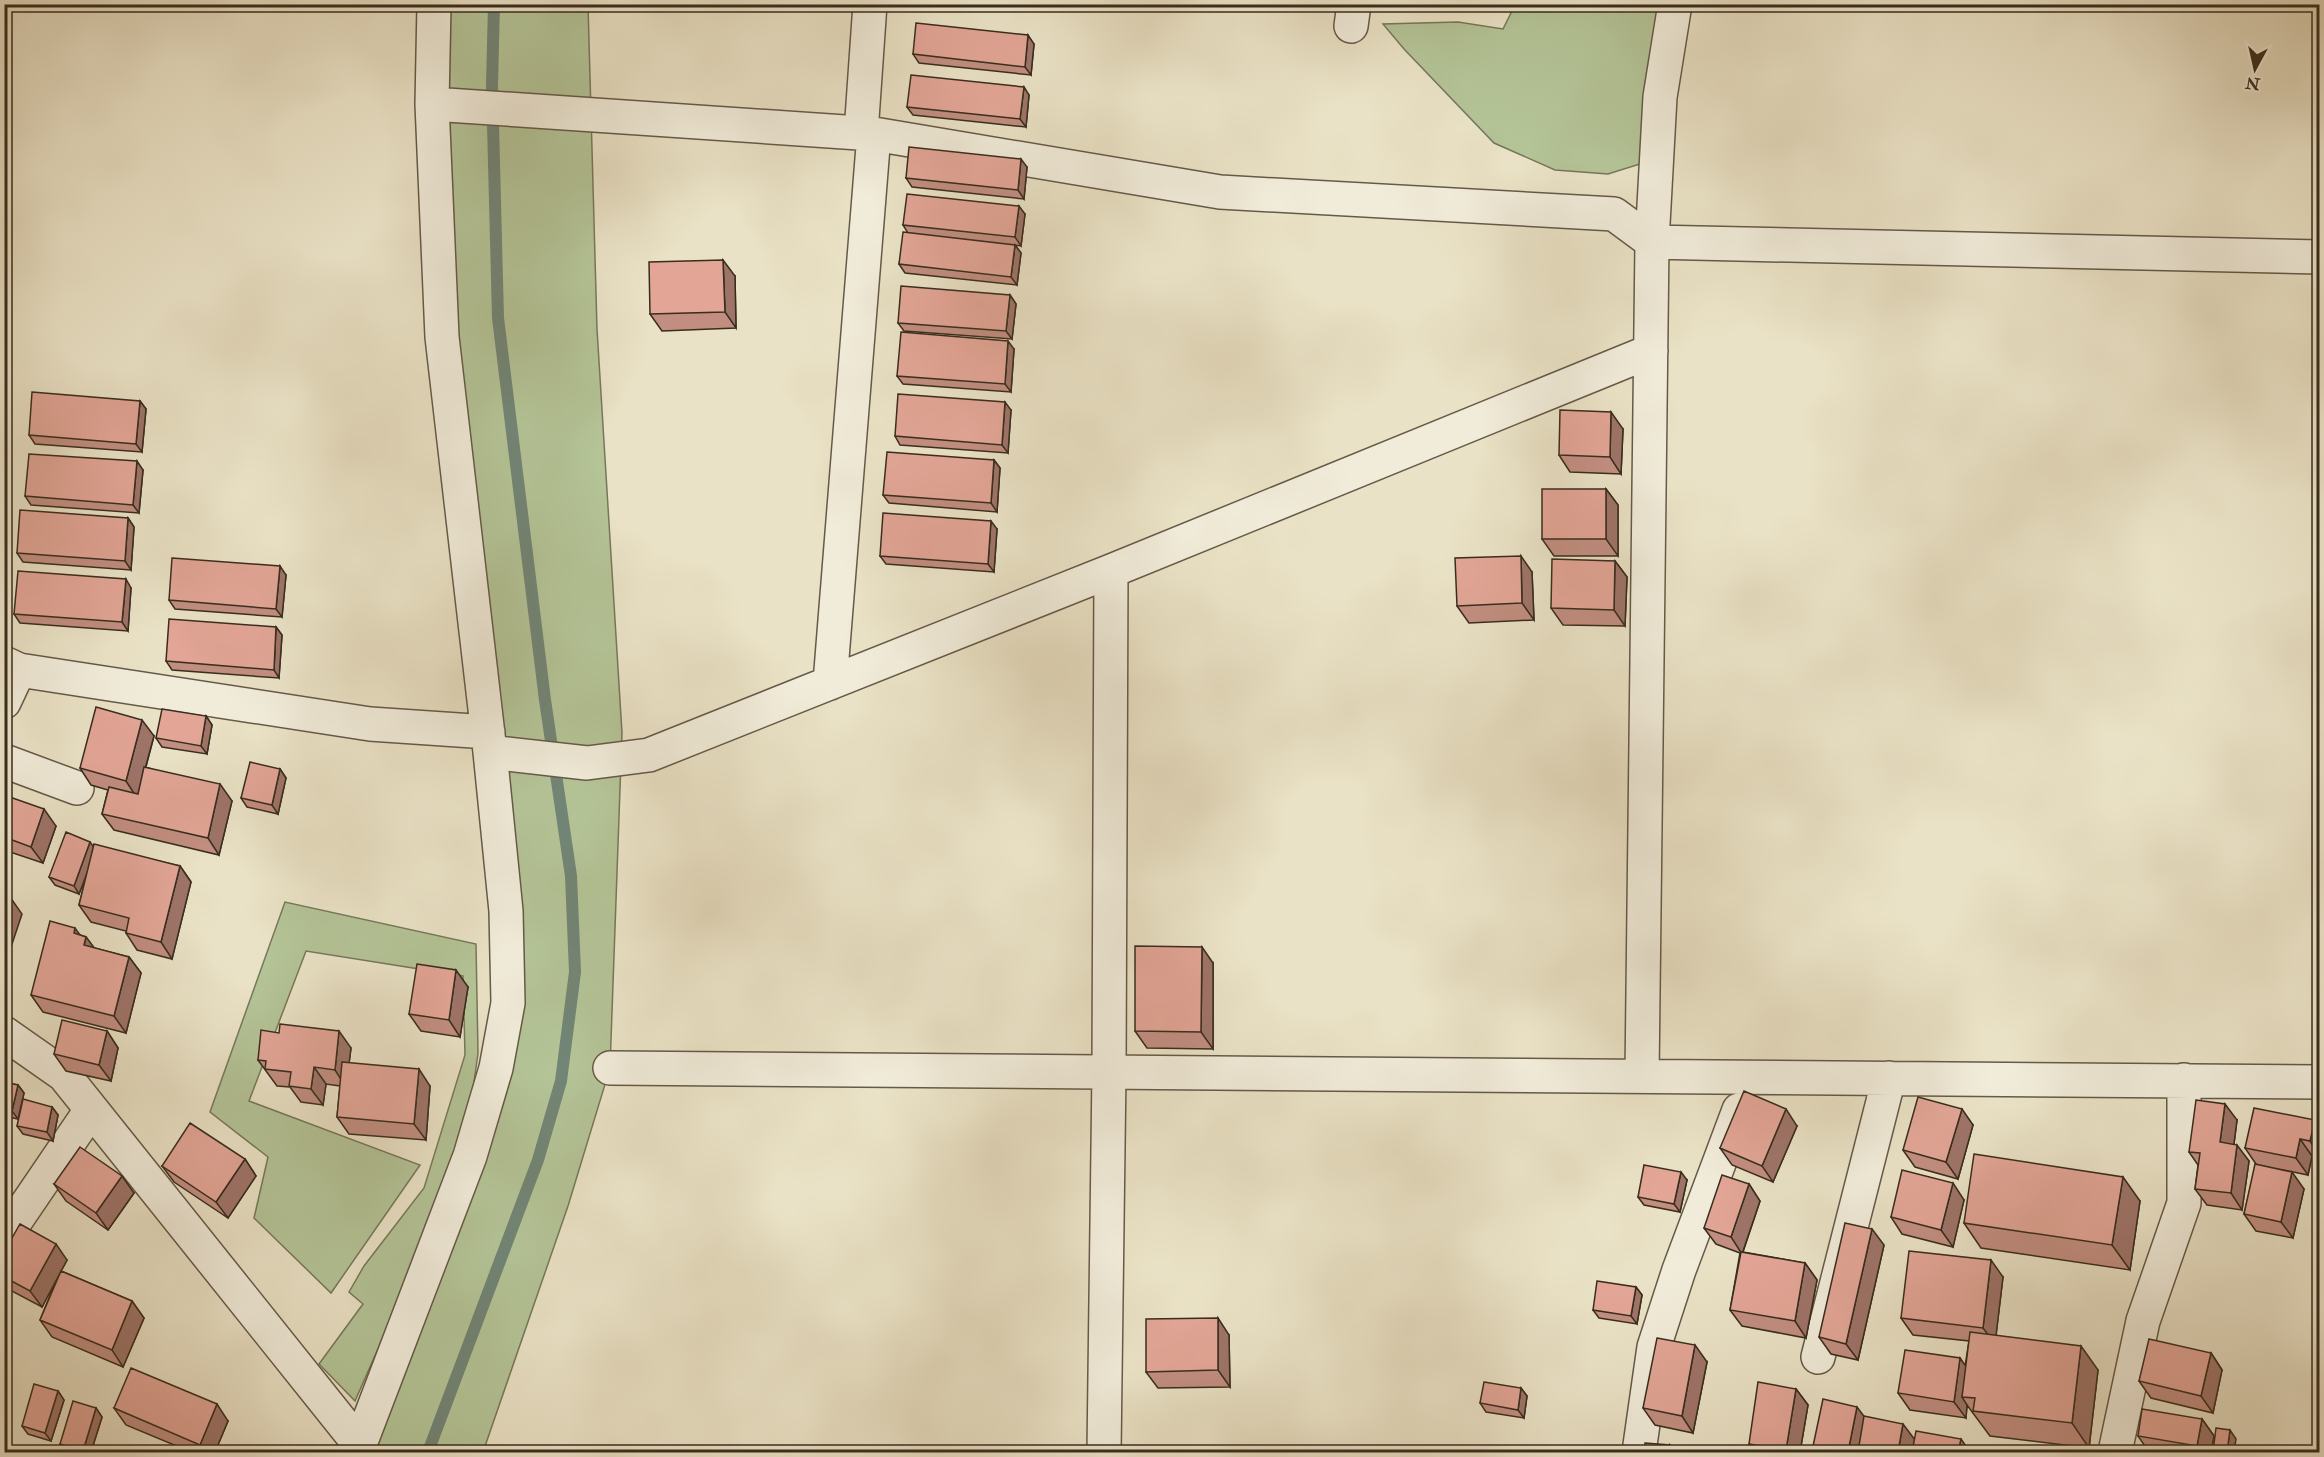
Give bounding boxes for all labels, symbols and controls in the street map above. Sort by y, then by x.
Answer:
north arrow [2225,39,2285,99]
text: N [2244,72,2263,94]

